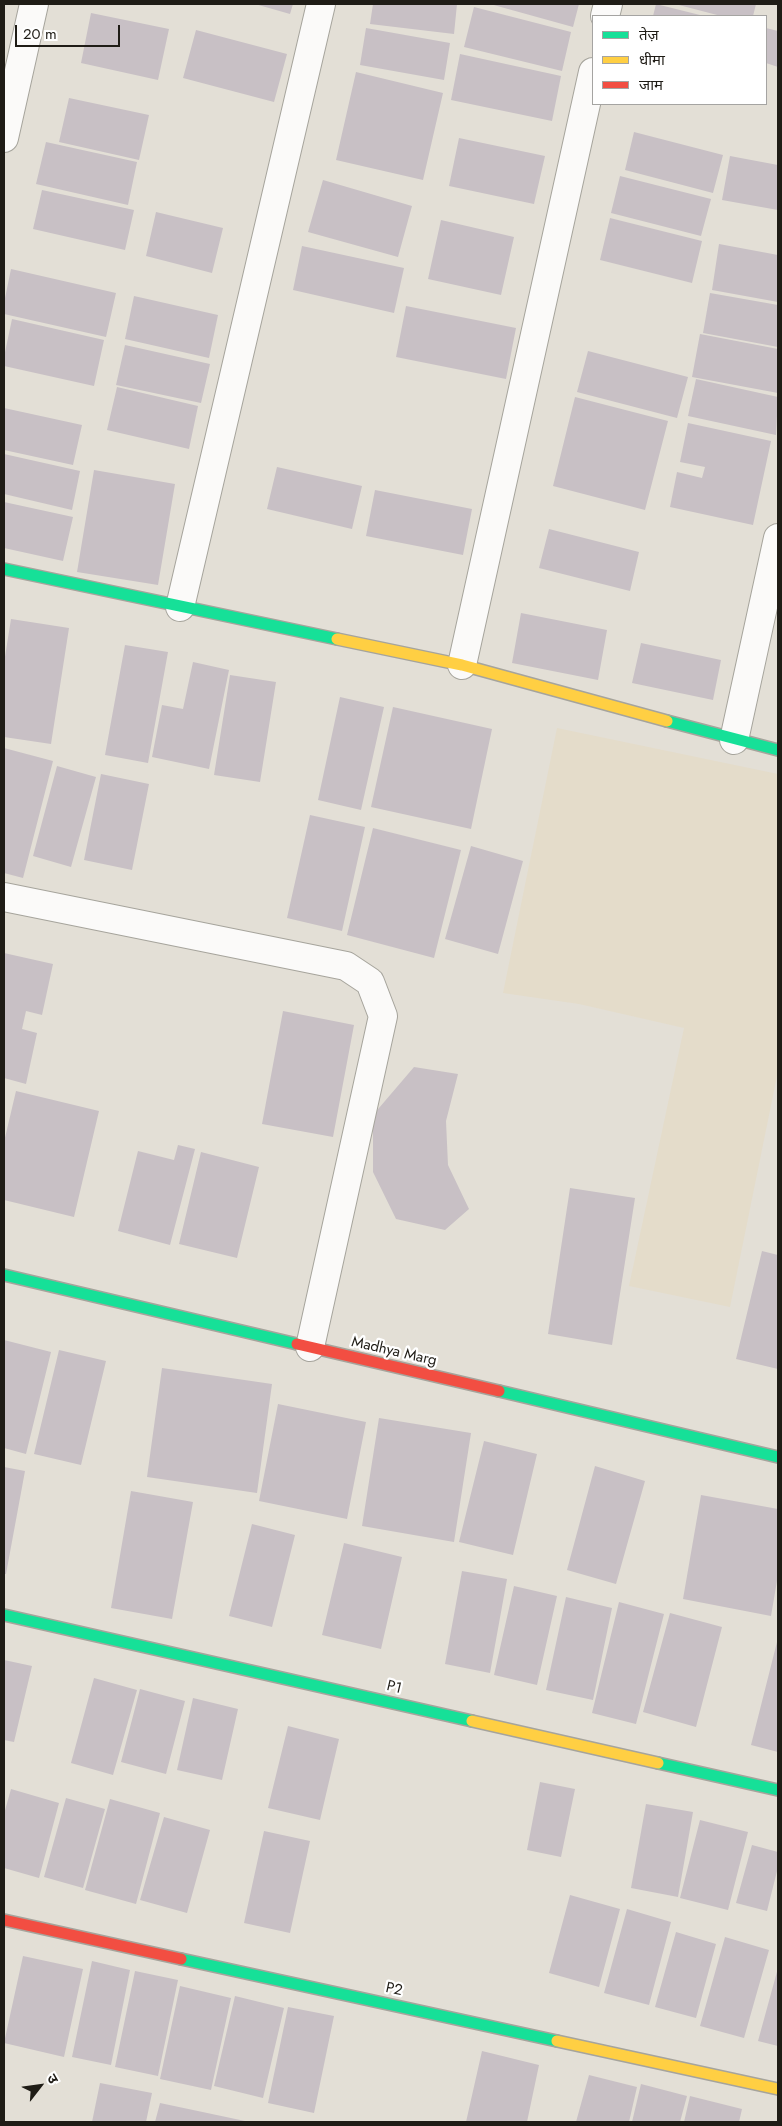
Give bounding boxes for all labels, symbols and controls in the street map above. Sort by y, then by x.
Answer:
scale bar [18,15,122,47]
legend [592,15,767,105]
text: 20 m [23,23,57,45]
text: तेज़ [639,24,659,46]
text: धीमा [639,49,665,71]
text: जाम [639,74,663,96]
street label: Madhya Marg [350,1333,438,1371]
street label: P1 [385,1678,403,1698]
street label: P2 [384,1979,404,2001]
north arrow [15,2061,65,2111]
text: उ [42,2070,64,2087]

